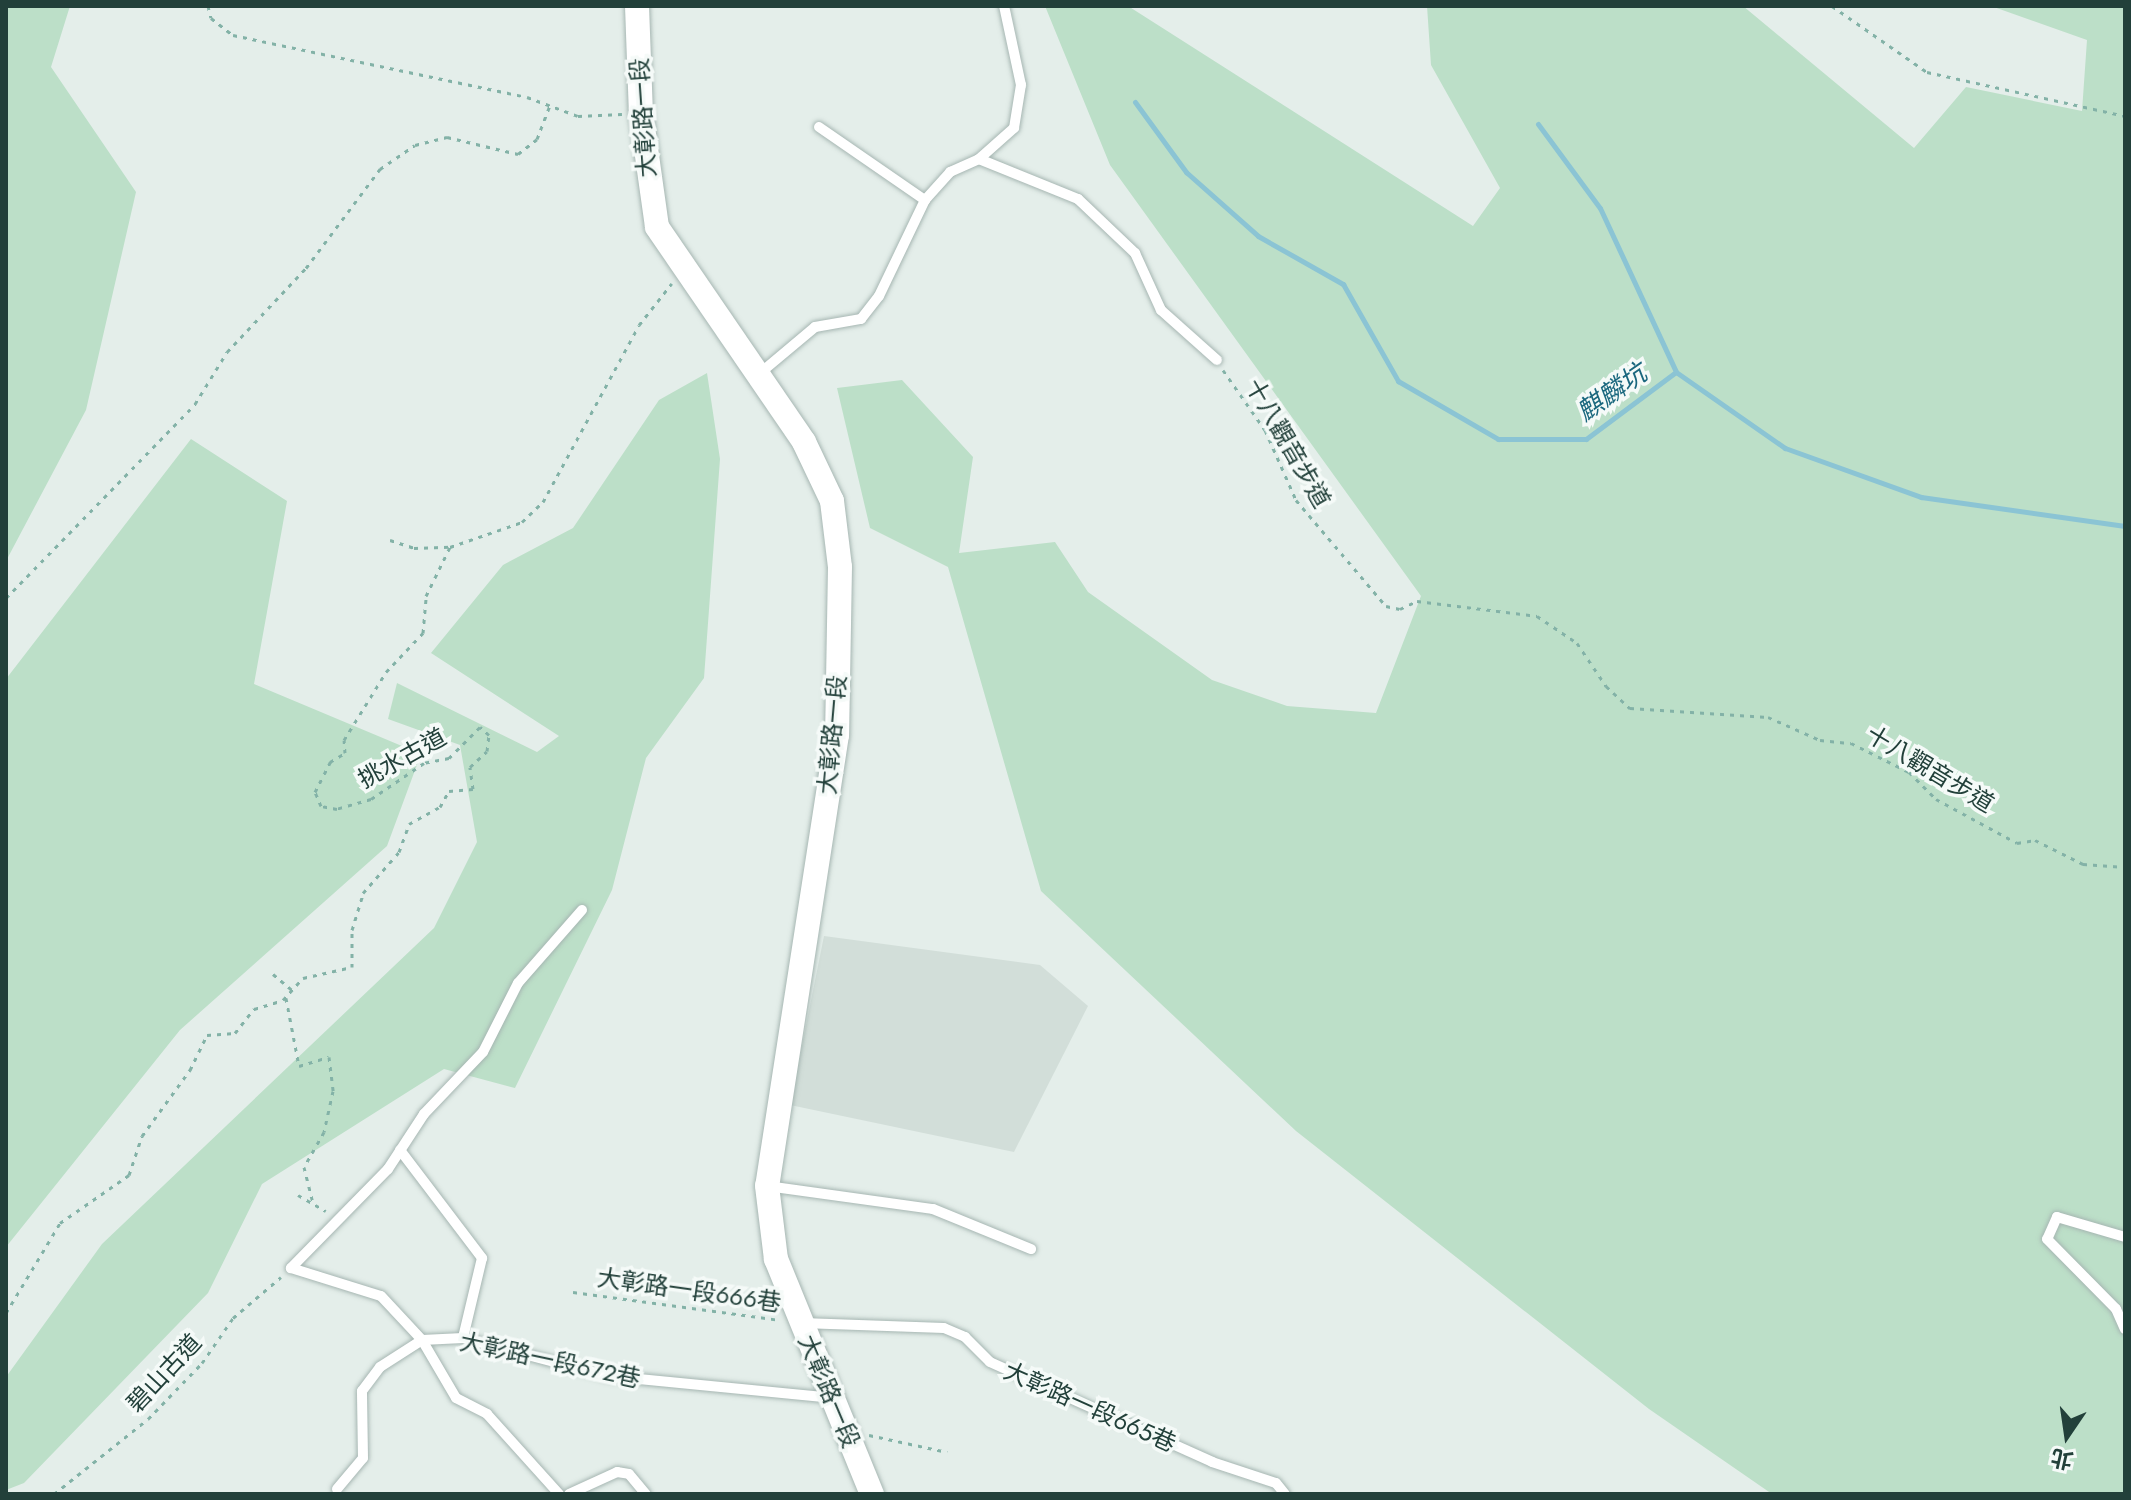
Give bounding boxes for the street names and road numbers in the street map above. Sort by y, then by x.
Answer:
street label: 大彰路一段 [624,57,662,179]
street label: 十八觀音步道 [1240,373,1336,513]
street label: 大彰路一段 [812,674,852,796]
street label: 十八觀音步道 [1861,720,1999,818]
street label: 挑水古道 [353,722,451,794]
street label: 大彰路一段666巷 [595,1263,783,1317]
street label: 大彰路一段672巷 [457,1327,643,1393]
street label: 碧山古道 [121,1328,207,1418]
street label: 大彰路一段 [792,1330,866,1452]
street label: 大彰路一段665巷 [1000,1356,1180,1458]

